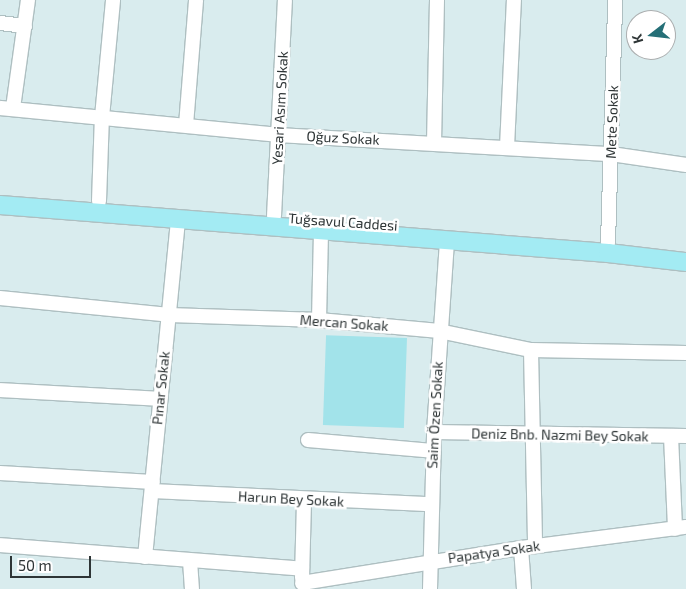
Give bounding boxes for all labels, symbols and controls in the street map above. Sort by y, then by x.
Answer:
north arrow [626,10,676,60]
text: K [628,32,646,46]
street label: Yesari Asım Sokak [269,51,291,165]
street label: Mete Sokak [602,85,622,159]
street label: Oğuz Sokak [306,128,380,148]
street label: Tuğsavul Caddesi [288,210,398,234]
street label: Mercan Sokak [299,312,389,334]
street label: Pınar Sokak [149,350,173,426]
street label: Saim Özen Sokak [424,361,446,469]
street label: Deniz Bnb. Nazmi Bey Sokak [471,425,649,445]
street label: Harun Bey Sokak [237,488,345,510]
street label: Papatya Sokak [447,537,541,567]
scale bar [12,546,94,578]
text: 50 m [18,556,52,574]

